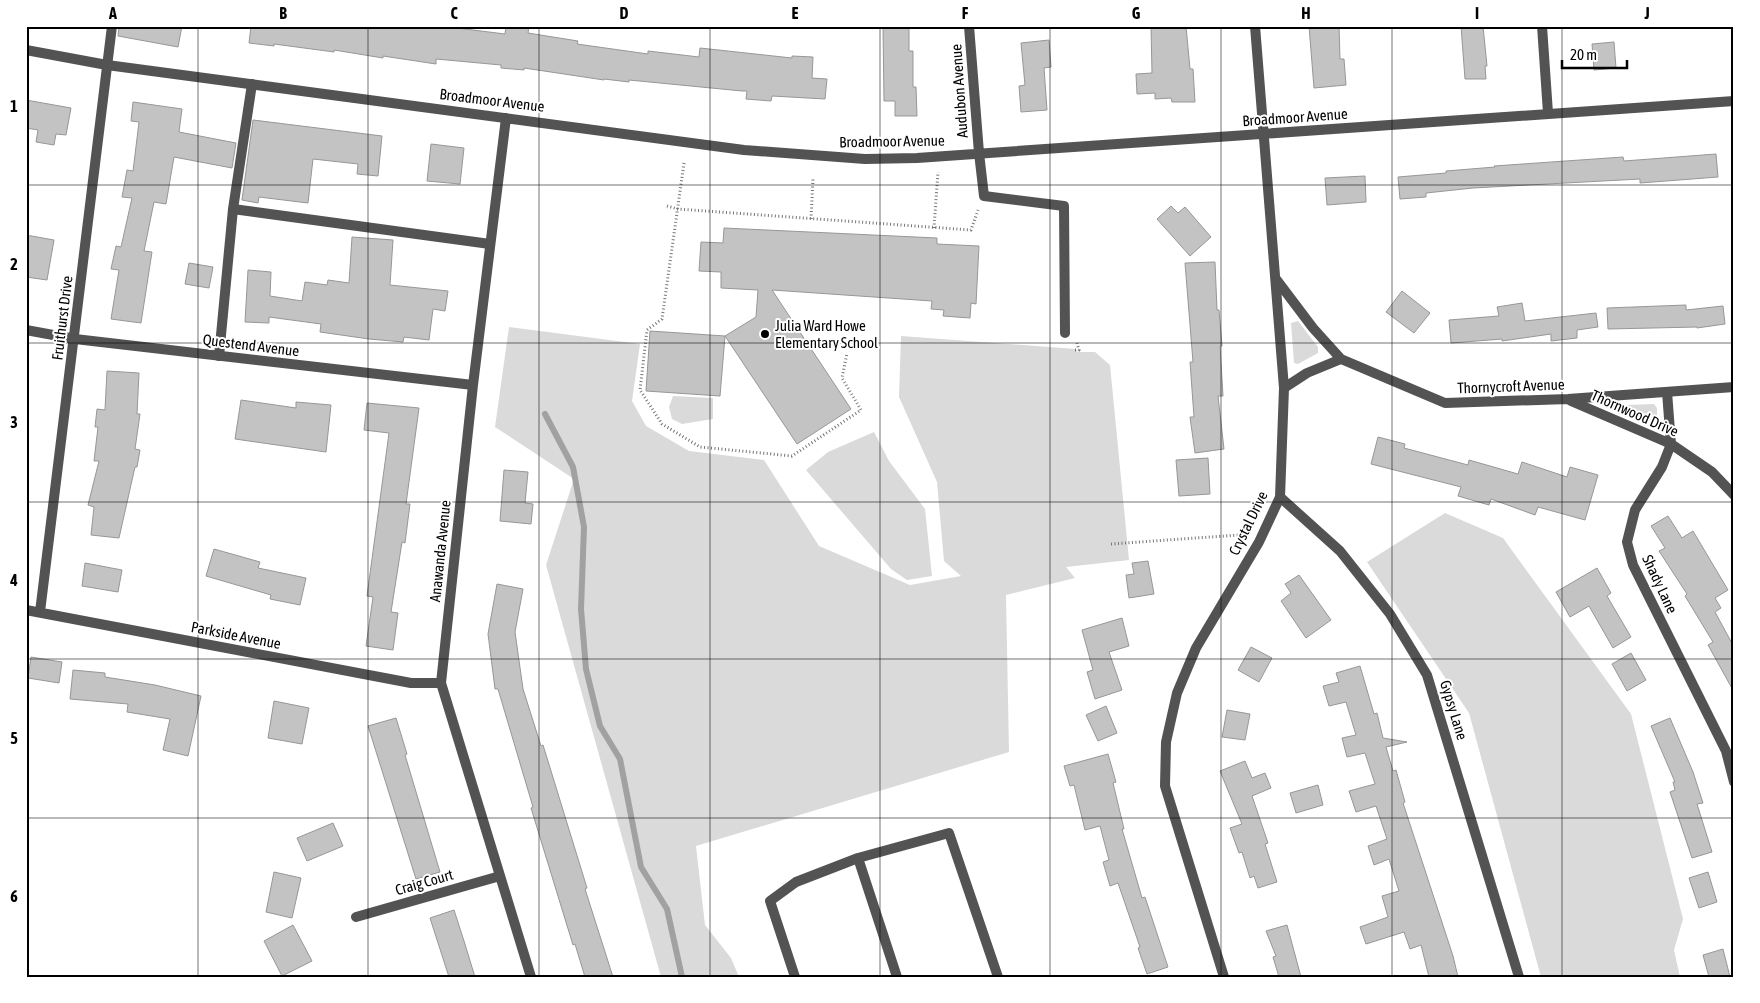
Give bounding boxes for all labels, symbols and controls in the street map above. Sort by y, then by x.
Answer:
text: A [108,4,117,22]
text: B [279,4,287,22]
text: C [450,4,458,22]
text: D [620,4,629,22]
text: E [792,4,799,22]
text: F [962,4,969,22]
text: G [1132,4,1141,22]
text: H [1301,4,1311,22]
text: I [1475,4,1479,22]
text: J [1643,4,1650,22]
scale bar [1562,38,1628,70]
street label: Audubon Avenue [947,43,971,138]
text: 20 m [1570,46,1597,63]
street label: Broadmoor Avenue [439,85,546,115]
text: 1 [10,97,18,115]
street label: Broadmoor Avenue [1242,105,1348,129]
street label: Broadmoor Avenue [839,132,945,150]
text: 2 [10,255,18,273]
street label: Fruithurst Drive [48,275,76,361]
place label: Julia Ward Howe Elementary School [775,317,878,351]
marker: Julia Ward Howe Elementary School [759,328,771,340]
street label: Questend Avenue [202,331,300,359]
street label: Thornycroft Avenue [1457,376,1565,396]
street label: Thornwood Drive [1589,386,1681,440]
text: 3 [10,413,18,431]
street label: Crystal Drive [1225,488,1271,558]
street label: Anawanda Avenue [426,499,454,603]
street label: Shady Lane [1639,552,1681,616]
text: 4 [9,571,18,589]
street label: Parkside Avenue [190,618,283,652]
street label: Gypsy Lane [1437,678,1471,742]
text: 5 [10,729,18,747]
street label: Craig Court [393,866,455,898]
text: 6 [10,887,18,905]

